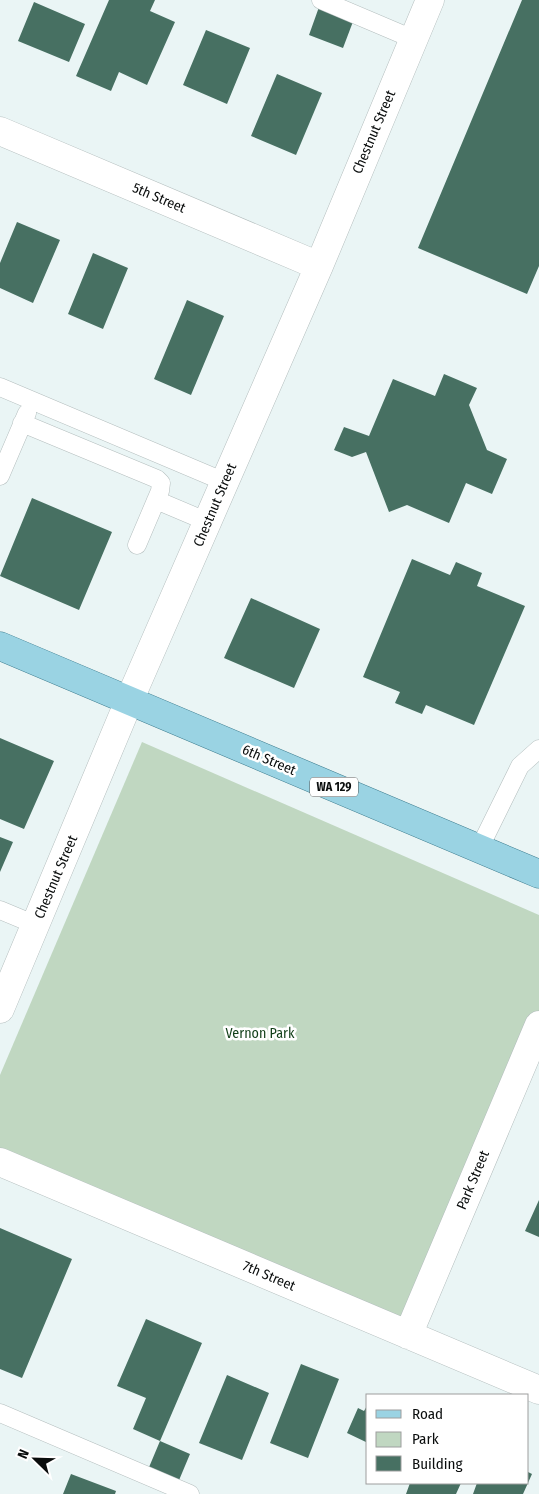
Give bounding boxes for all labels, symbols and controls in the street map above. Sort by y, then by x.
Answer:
street label: Chestnut Street [349,87,399,176]
street label: 5th Street [130,179,188,217]
street label: Chestnut Street [190,460,240,549]
street label: 6th Street [240,741,299,779]
road number: WA 129 [310,778,358,796]
street label: Chestnut Street [31,832,81,921]
park label: Vernon Park [226,1025,295,1042]
street label: Park Street [453,1147,493,1212]
street label: 7th Street [240,1257,298,1295]
legend [366,1394,529,1484]
text: Road [412,1405,443,1423]
text: Park [412,1430,439,1448]
north arrow [10,1434,60,1484]
text: N [14,1447,33,1461]
text: Building [412,1455,463,1473]

